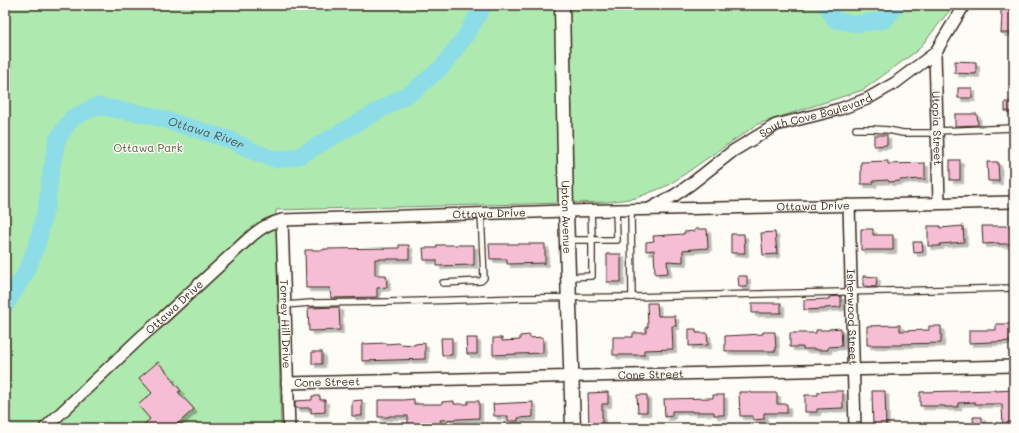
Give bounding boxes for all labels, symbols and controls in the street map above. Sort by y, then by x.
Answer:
street label: South Cove Boulevard [756,90,875,141]
street label: Utopia Street [929,91,946,165]
water label: Ottawa River [166,112,247,153]
park label: Ottawa Park [113,140,183,155]
street label: Upton Avenue [558,180,575,254]
street label: Ottawa Drive [776,197,850,214]
street label: Ottawa Drive [452,204,526,222]
street label: Isherwood Street [844,269,861,365]
street label: Ottawa Drive [142,276,206,337]
street label: Torrey Hill Drive [277,279,295,369]
street label: Cone Street [618,366,684,382]
street label: Cone Street [294,373,360,390]

